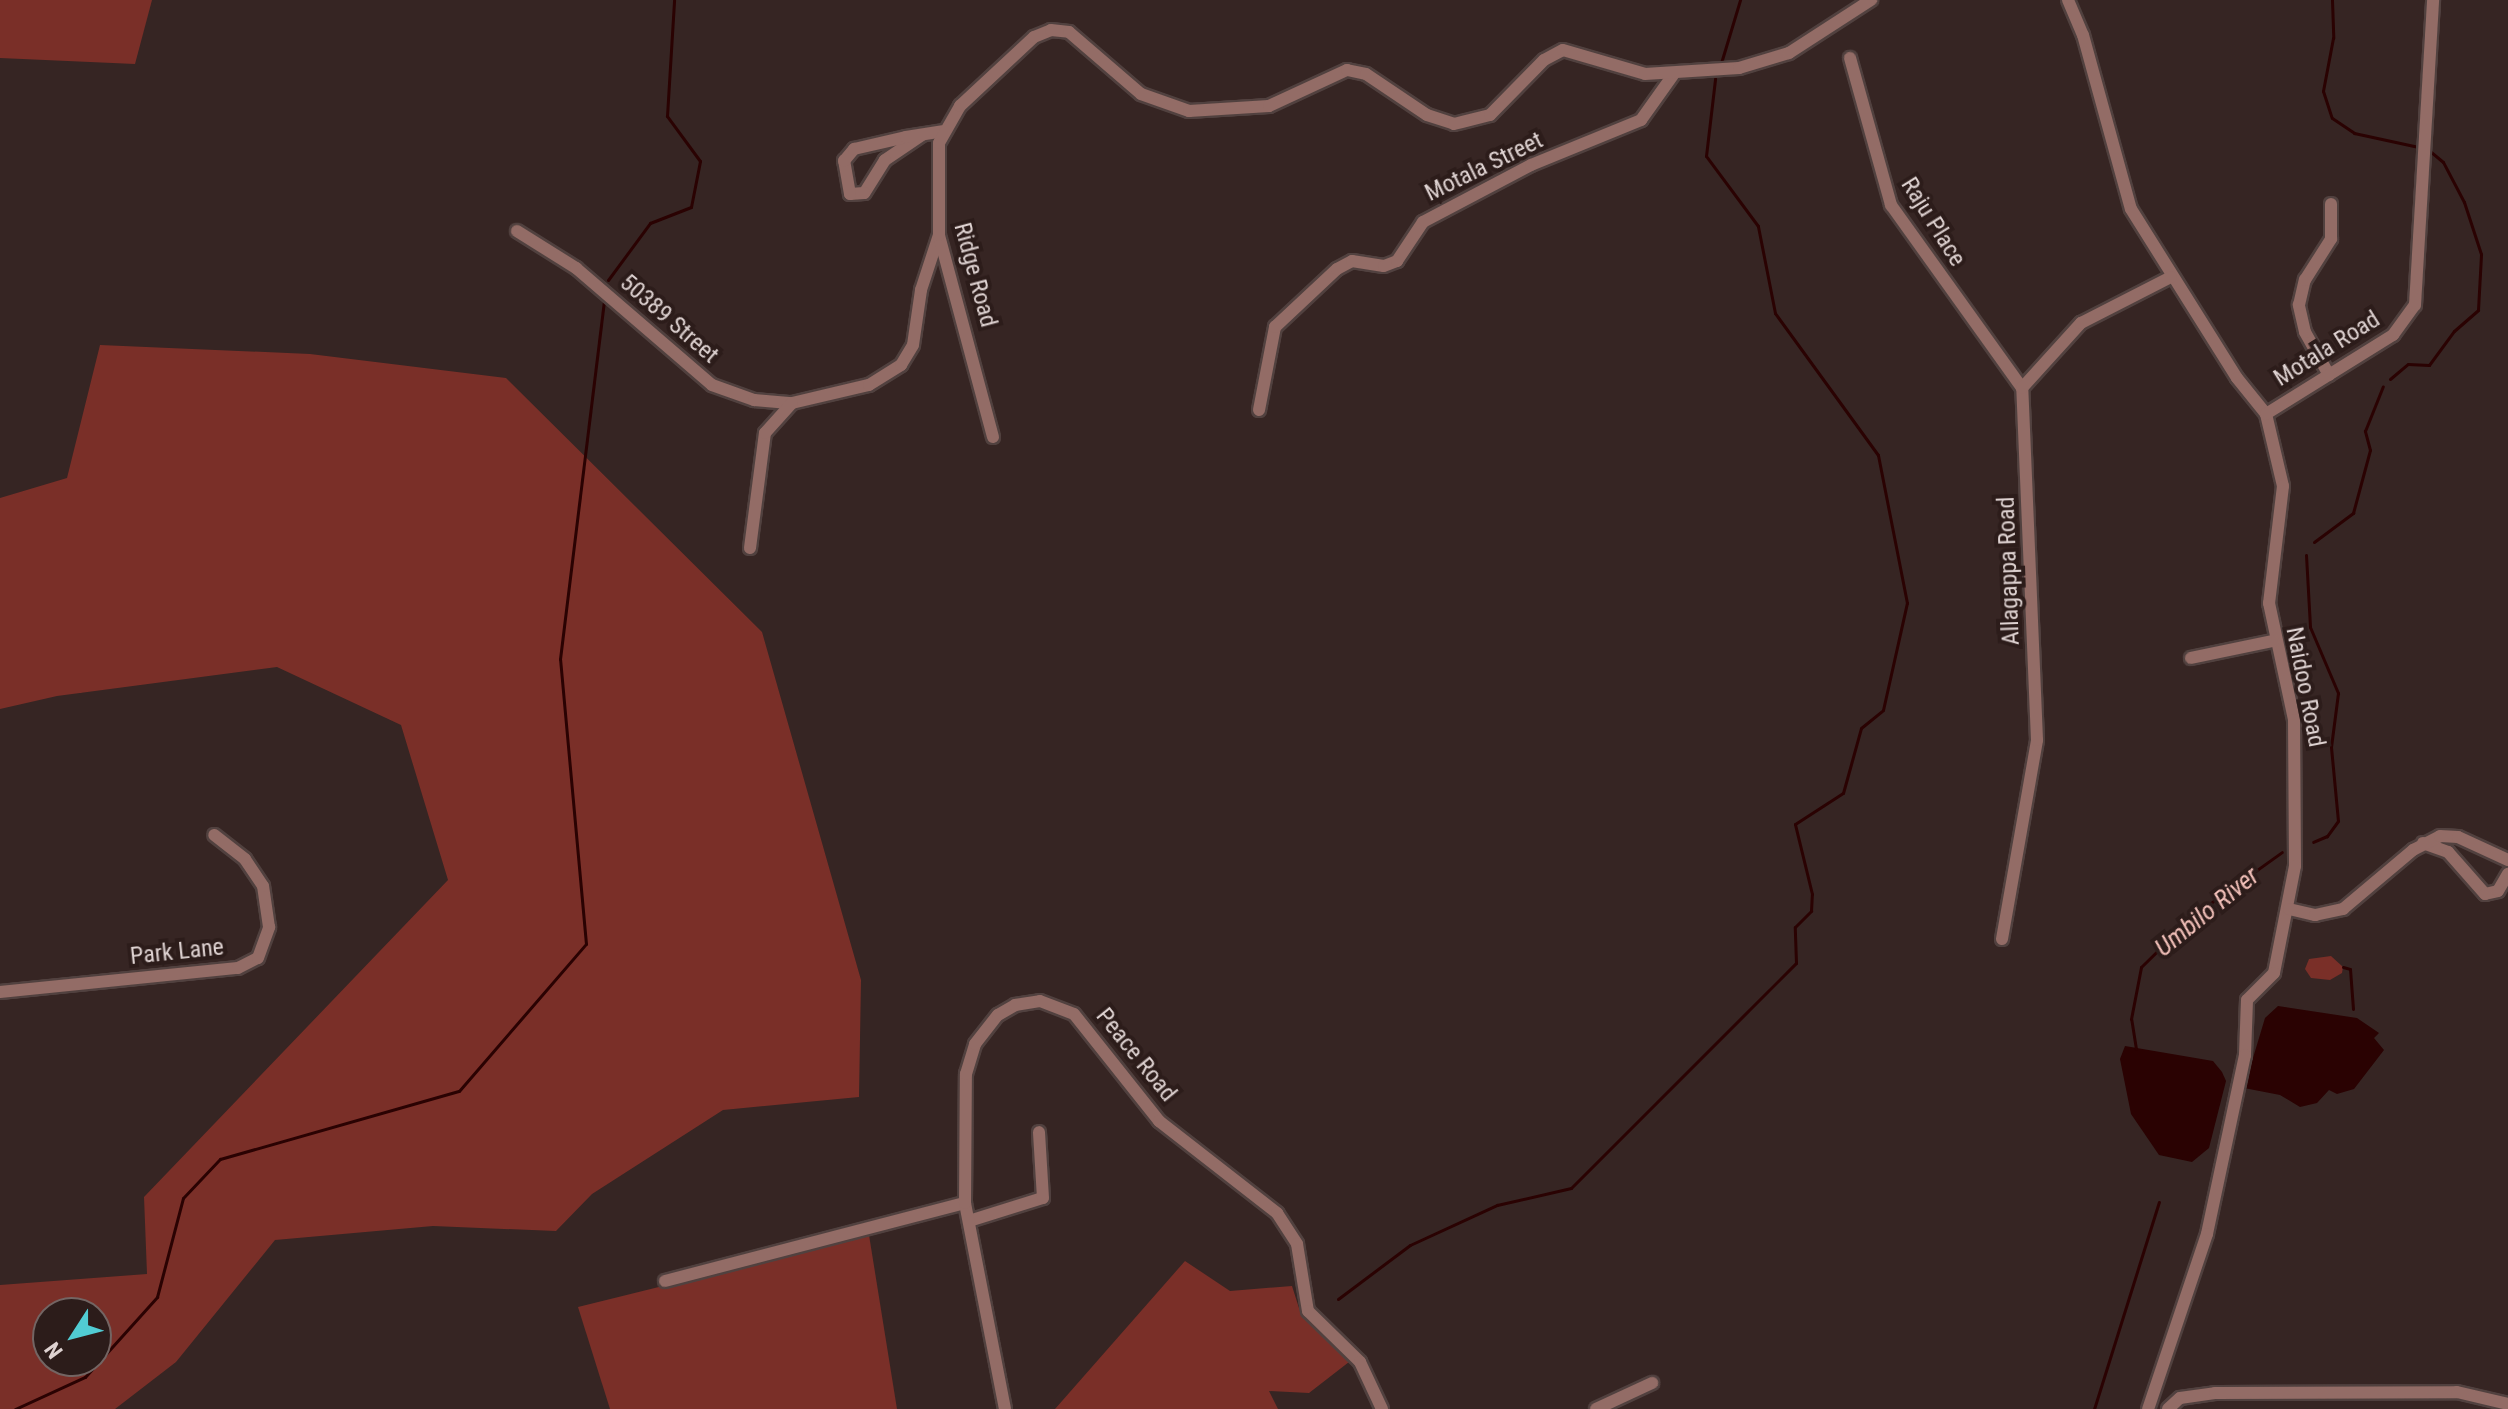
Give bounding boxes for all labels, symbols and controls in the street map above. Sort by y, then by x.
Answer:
street label: Motala Street [1420,126,1548,208]
street label: Raju Place [1894,172,1972,272]
street label: Ridge Road [947,220,1003,330]
street label: 50389 Street [614,268,724,370]
street label: Motala Road [2269,305,2385,393]
street label: Allagappa Road [1992,496,2026,646]
street label: Naidoo Road [2279,625,2331,749]
water label: Umbilo River [2149,861,2265,963]
street label: Park Lane [129,933,225,971]
street label: Peace Road [1090,1002,1182,1108]
north arrow [32,1297,112,1377]
text: N [40,1337,68,1363]

